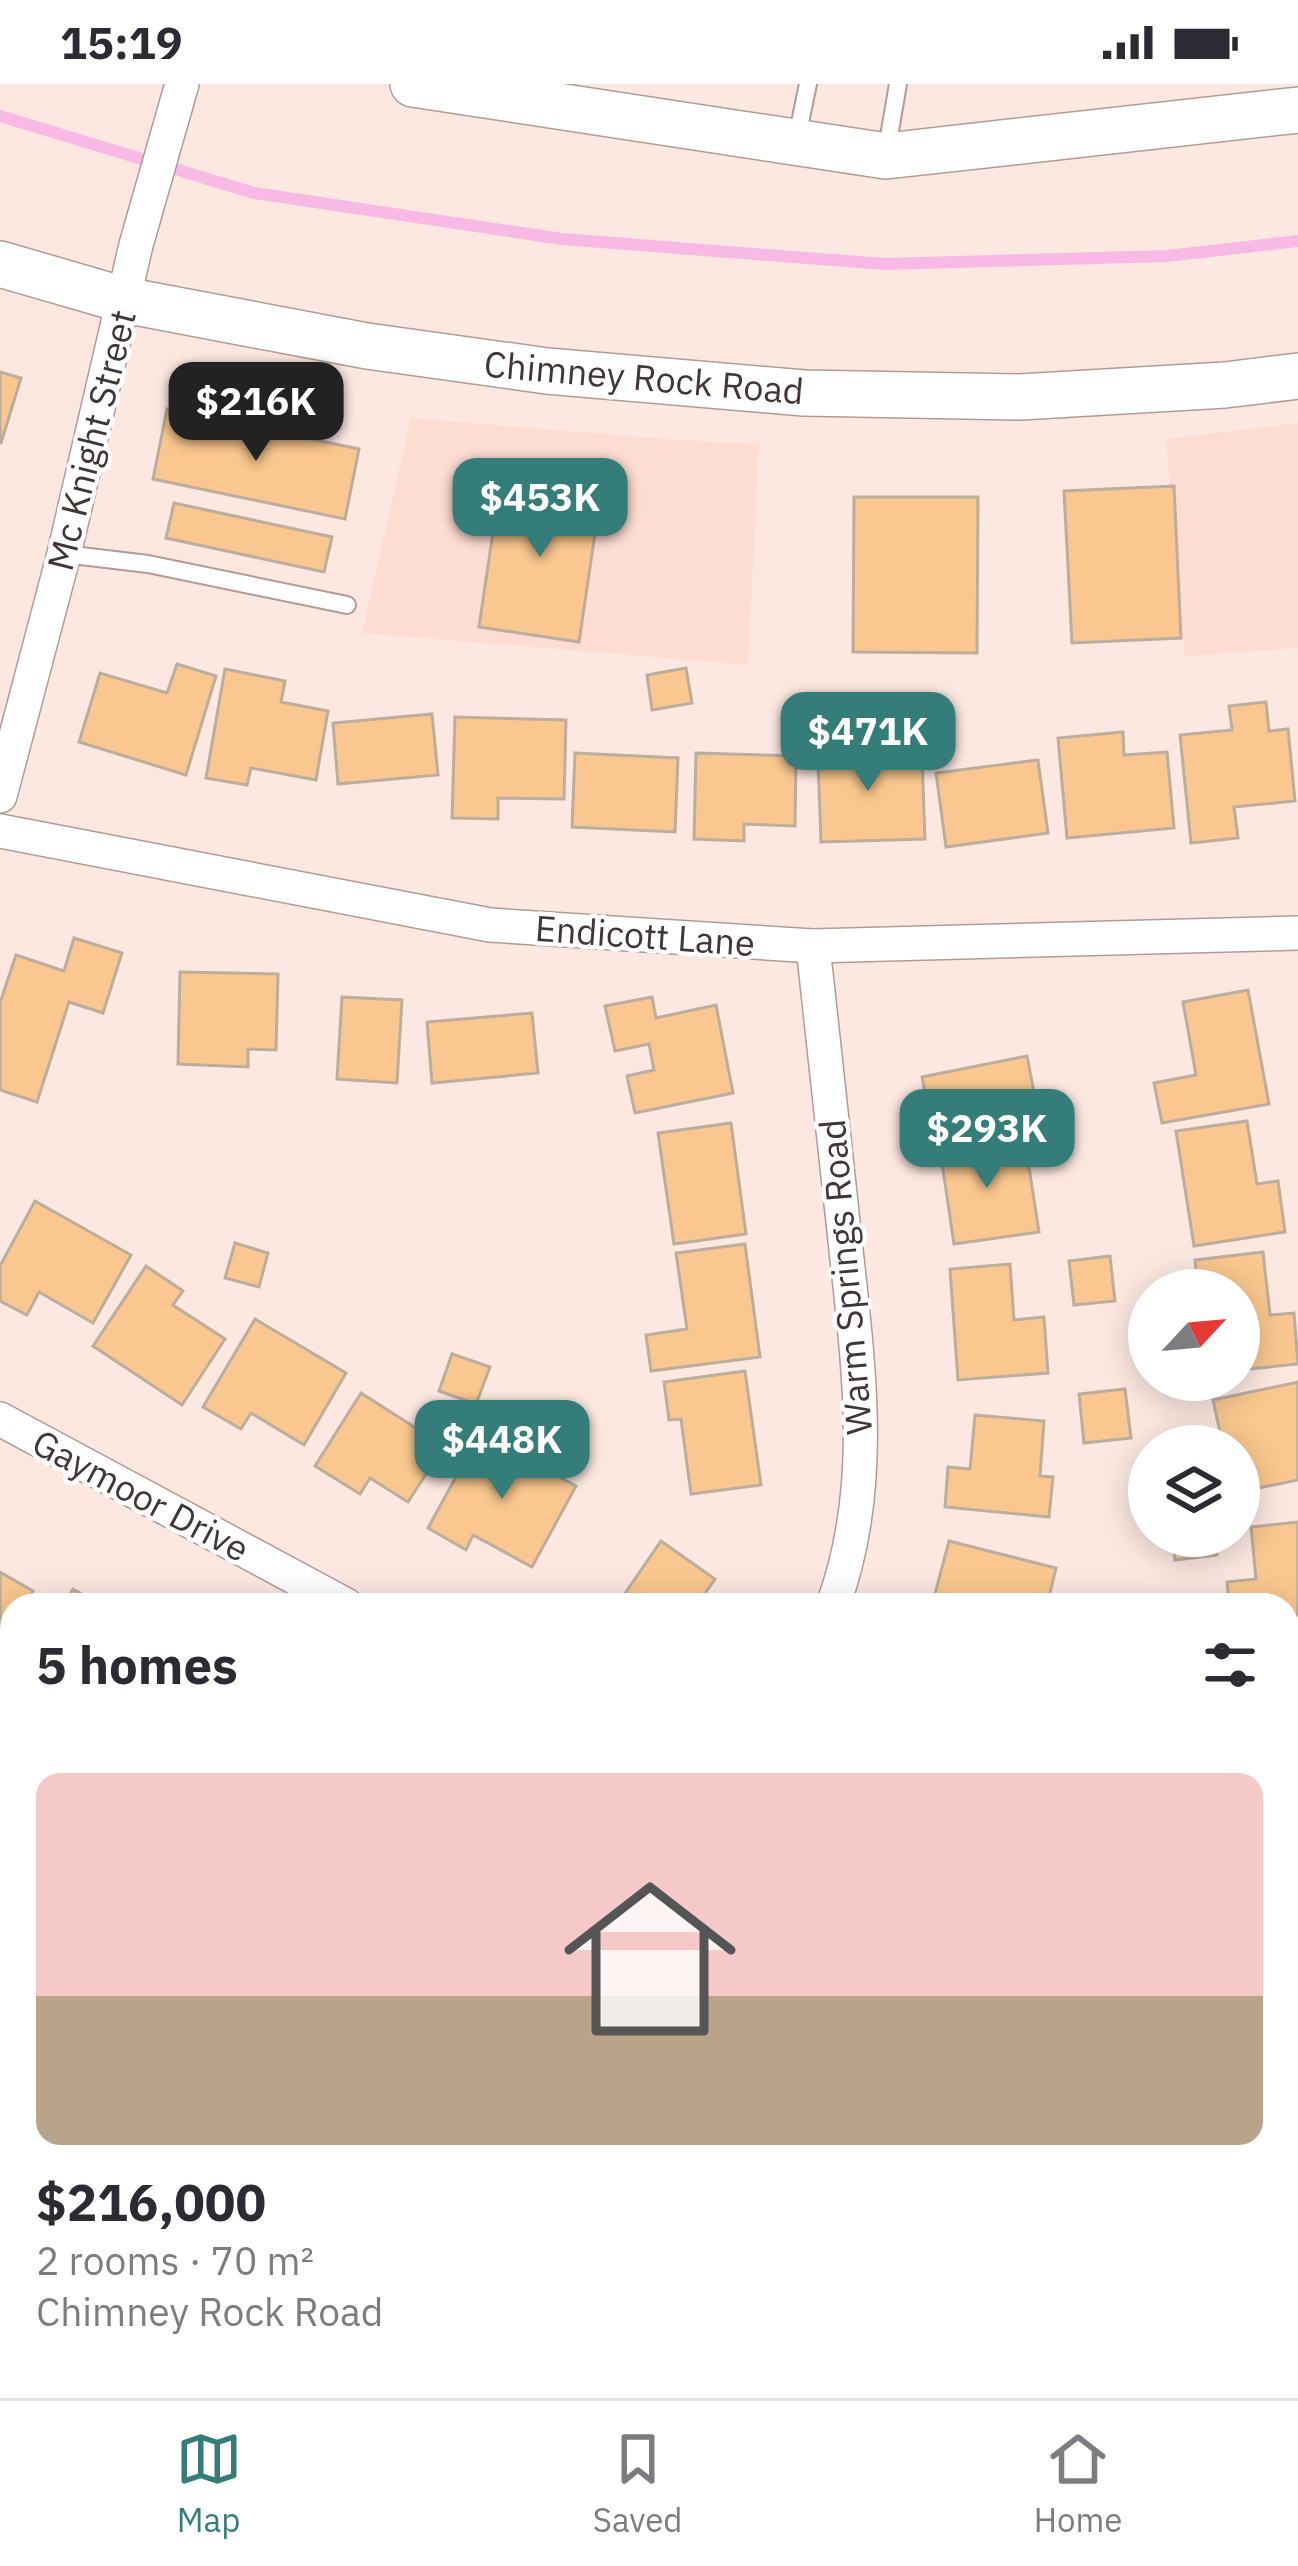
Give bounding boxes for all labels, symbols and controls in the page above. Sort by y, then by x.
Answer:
text: 15:19 [60,13,183,71]
street label: Mc Knight Street [36,305,146,575]
street label: Chimney Rock Road [482,340,806,414]
pin: $216K [172,362,340,464]
text: $216K [196,375,316,426]
pin: $453K [456,458,624,560]
text: $453K [480,471,600,522]
pin: $471K [784,692,952,794]
text: $471K [808,705,928,756]
street label: Endicott Lane [534,904,756,966]
pin: $293K [903,1089,1071,1191]
text: $293K [927,1102,1047,1153]
street label: Warm Springs Road [808,1117,882,1437]
north arrow [1128,1269,1260,1401]
map controls [1128,1269,1260,1557]
pin: $448K [418,1400,586,1502]
text: $448K [442,1413,562,1464]
street label: Gaymoor Drive [24,1418,258,1572]
button: layers [1128,1425,1260,1557]
text: 5 homes [36,1632,238,1698]
icon: filters [1197,1632,1263,1698]
icon: home [542,1851,758,2067]
text: $216,000 [36,2169,266,2235]
text: 2 rooms · 70 m² [36,2235,314,2286]
text: Chimney Rock Road [36,2286,383,2337]
tab: Map [176,2426,242,2541]
tab: Saved [593,2426,683,2541]
tab: Home [1034,2426,1122,2541]

